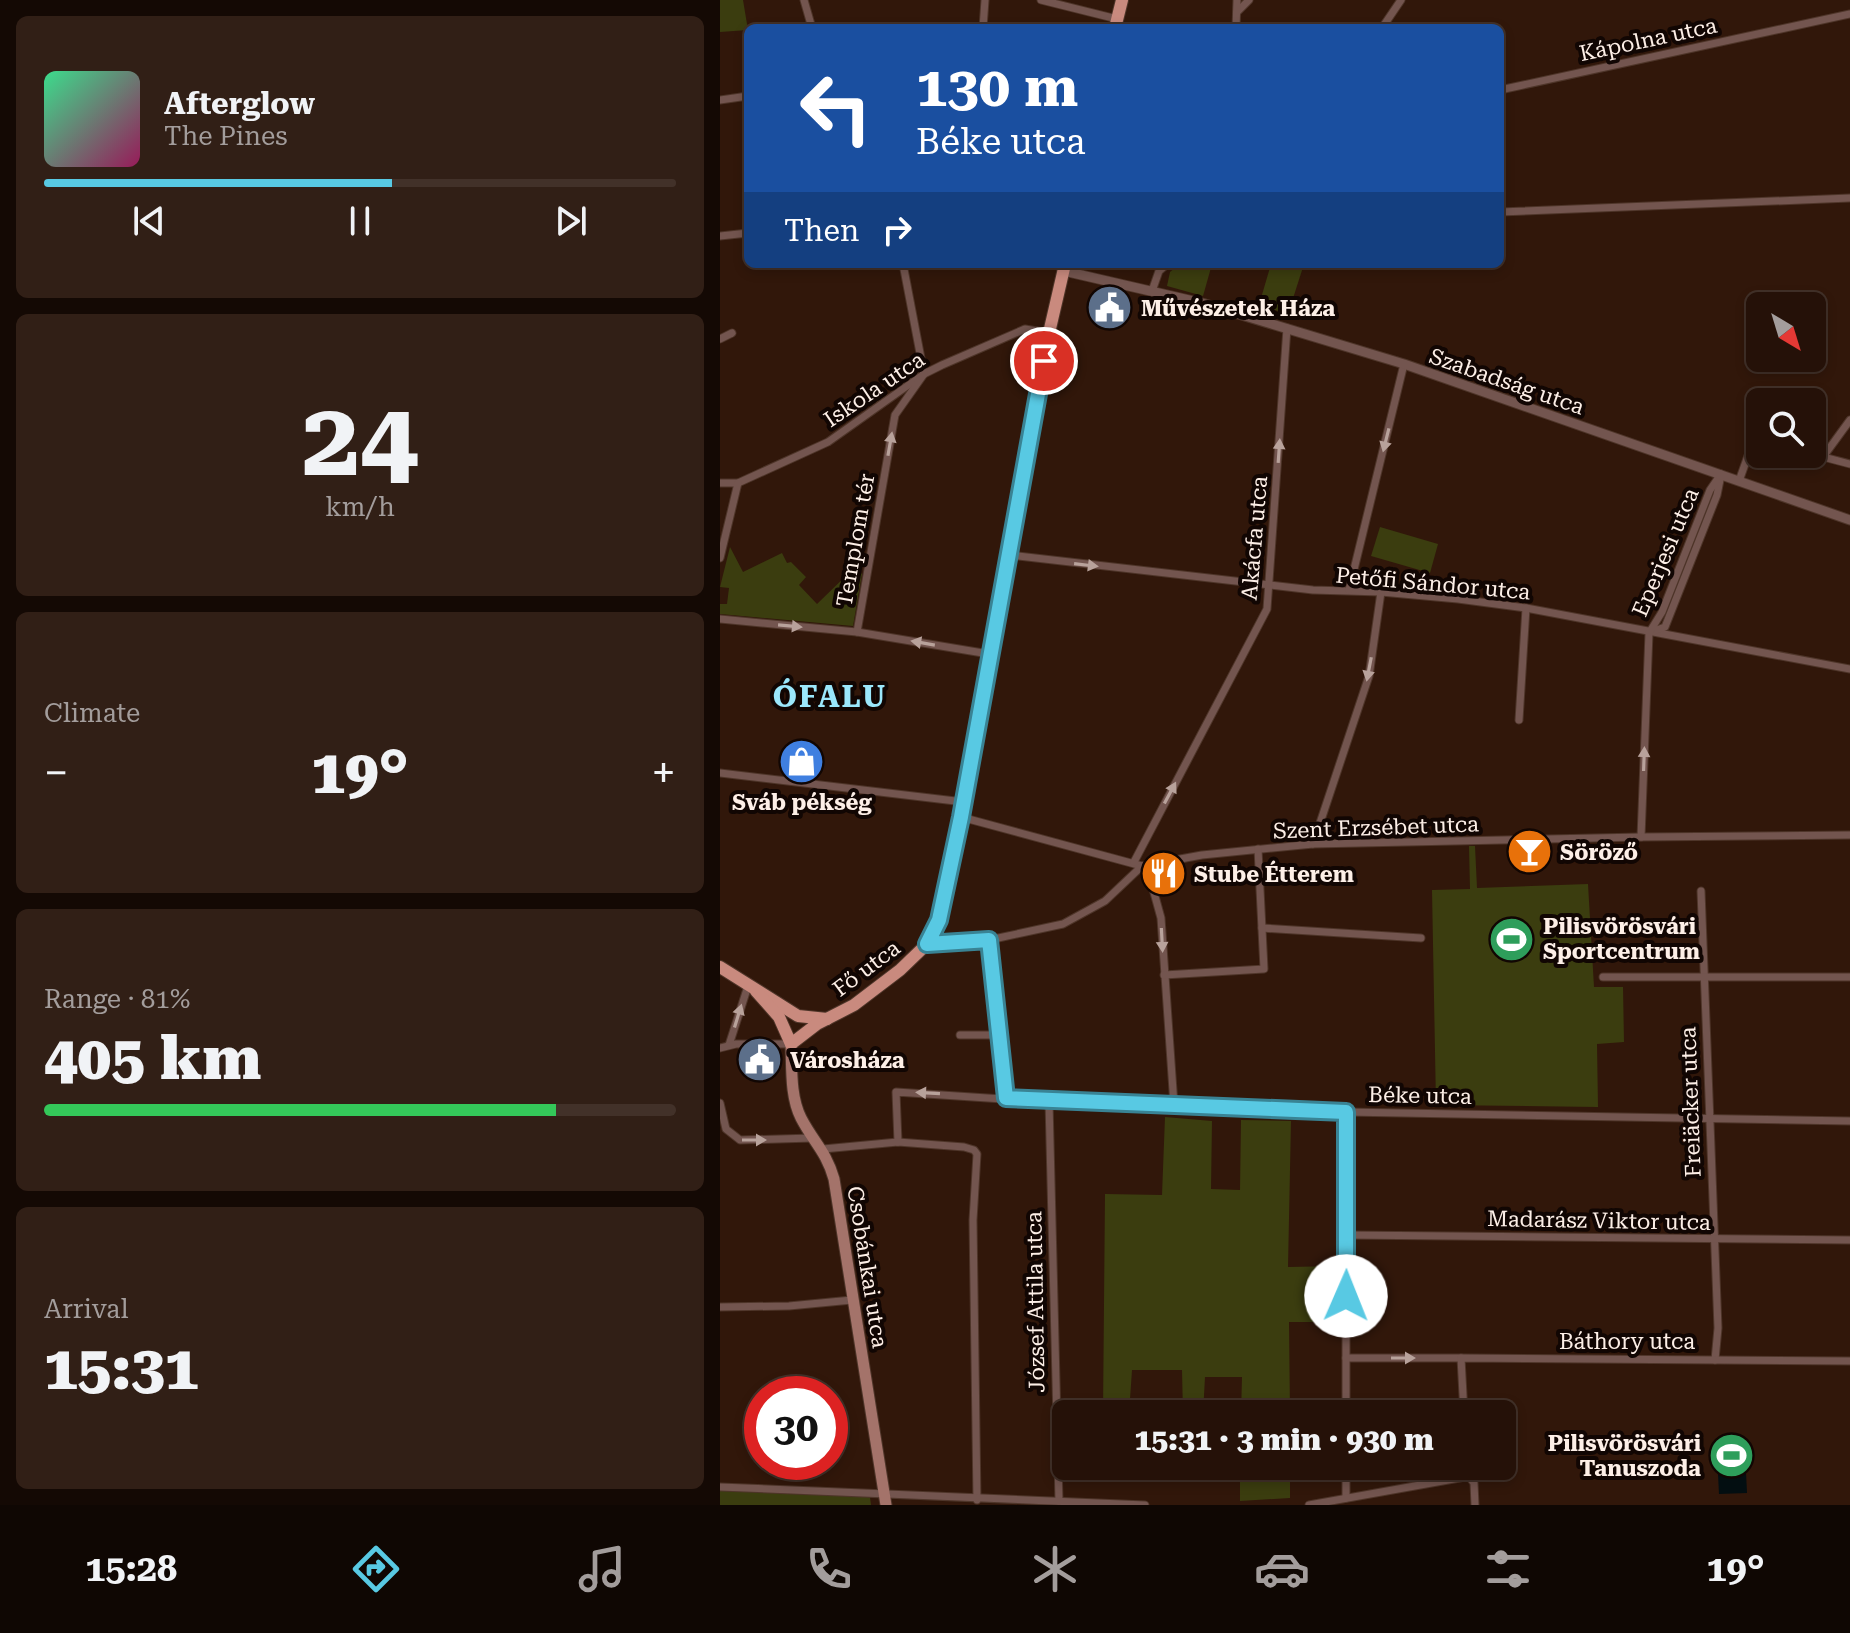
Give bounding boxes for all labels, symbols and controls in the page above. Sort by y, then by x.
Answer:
street label: Kápolna utca [1577,13,1719,66]
text: 130 m [916,54,1078,120]
icon: left [784,56,888,160]
text: Afterglow [164,86,315,121]
text: The Pines [164,121,288,151]
text: Béke utca [916,121,1085,163]
icon: previous [127,199,171,243]
icon: pause [338,199,382,243]
icon: next [549,199,593,243]
icon: right [875,208,919,252]
text: Then [784,213,859,248]
public building icon: Művészetek Háza [1086,284,1134,332]
north arrow [1746,292,1826,372]
map controls [1746,292,1826,468]
place label: Művészetek Háza [1141,296,1335,321]
pin [1010,327,1078,395]
icon: arrive [1022,339,1066,383]
street label: Szabadság utca [1426,343,1588,420]
street label: Iskola utca [819,347,929,432]
text: 24 [302,379,418,500]
button: search [1746,388,1826,468]
one-way arrow [1379,427,1391,452]
one-way arrow [884,432,896,457]
one-way arrow [1272,438,1285,463]
street label: Templom tér [831,472,880,609]
street label: Akácfa utca [1237,475,1272,601]
street label: Eperjesi utca [1627,484,1704,620]
text: km/h [325,492,395,522]
one-way arrow [1074,558,1099,571]
street label: Petőfi Sándor utca [1334,563,1532,604]
one-way arrow [778,619,803,632]
one-way arrow [910,636,935,648]
one-way arrow [1363,657,1375,682]
district label: ÓFALU [773,678,887,714]
text: Climate [44,698,140,728]
text: 19° [311,737,409,808]
shop icon: Sváb pékség [778,737,826,785]
one-way arrow [1638,746,1651,771]
text: − [44,747,69,799]
text: + [651,747,676,799]
one-way arrow [1162,782,1176,804]
place label: Sváb pékség [732,790,872,815]
street label: Szent Erzsébet utca [1273,811,1479,844]
bar icon: Söröző [1505,828,1553,876]
place label: Söröző [1560,840,1638,865]
restaurant icon: Stube Étterem [1139,850,1187,898]
place label: Stube Étterem [1194,860,1354,887]
place label: Pilisvörösvári Sportcentrum [1543,914,1700,964]
sports icon: Pilisvörösvári Sportcentrum [1488,915,1536,963]
one-way arrow [1156,928,1169,953]
street label: Fő utca [828,935,905,1002]
text: Range · 81% [44,984,190,1014]
one-way arrow [733,1003,745,1027]
text: 405 km [44,1023,261,1094]
street label: Freiäcker utca [1675,1026,1706,1178]
public building icon: Városháza [735,1036,783,1084]
place label: Városháza [790,1048,905,1073]
street label: Béke utca [1368,1082,1472,1109]
one-way arrow [915,1087,940,1100]
one-way arrow [742,1134,767,1146]
street label: Csobánkai utca [842,1184,893,1350]
street label: Madarász Viktor utca [1487,1206,1711,1235]
street label: József Attila utca [1021,1211,1050,1393]
position arrow [1304,1254,1388,1338]
text: Arrival [44,1294,129,1324]
street label: Báthory utca [1559,1329,1695,1354]
text: 15:31 [44,1333,198,1404]
one-way arrow [1391,1352,1416,1364]
speed limit sign: 30 [744,1376,848,1480]
text: 15:31 · 3 min · 930 m [1134,1422,1434,1457]
place label: Pilisvörösvári Tanuszoda [1548,1431,1701,1481]
sports icon: Pilisvörösvári Tanuszoda [1708,1432,1756,1480]
icon: directions [348,1541,404,1597]
icon: music [574,1541,630,1597]
icon: phone [801,1541,857,1597]
icon: climate [1027,1541,1083,1597]
icon: car [1254,1541,1310,1597]
icon: filters [1480,1541,1536,1597]
text: 15:28 [85,1548,177,1590]
text: 19° [1706,1548,1765,1590]

